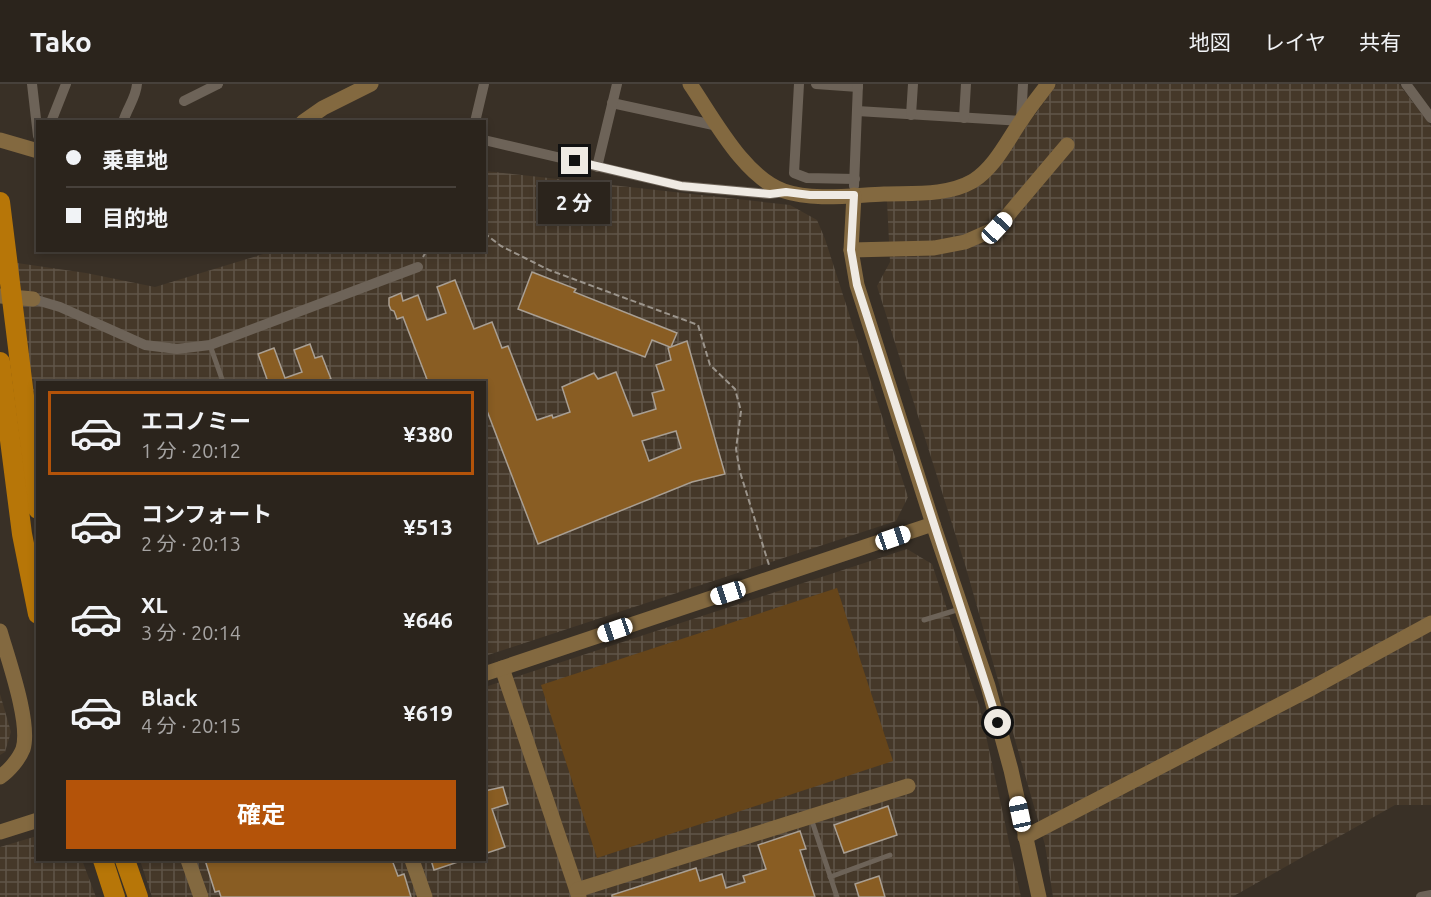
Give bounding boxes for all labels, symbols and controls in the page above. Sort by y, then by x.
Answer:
text: Tako [30,26,92,57]
text: 地図 [1189,30,1231,54]
text: レイヤ [1264,30,1326,54]
text: 共有 [1359,30,1401,54]
text: 乗車地 [102,147,168,172]
route end [561,147,588,174]
callout: 2 分 [539,182,611,224]
text: 2 分 [556,191,592,214]
text: 目的地 [102,205,168,230]
car [978,209,1016,247]
icon: car [69,406,123,460]
text: エコノミー [141,408,251,433]
text: ¥380 [403,421,453,446]
text: 1 分 · 20:12 [141,439,241,462]
icon: car [69,499,123,553]
text: コンフォート [141,501,272,526]
text: ¥513 [403,514,453,539]
car [873,524,913,552]
text: 2 分 · 20:13 [141,532,241,555]
car [708,579,748,607]
icon: car [69,592,123,646]
text: XL [141,592,168,617]
text: ¥646 [403,607,453,632]
car [595,616,635,644]
text: 3 分 · 20:14 [141,621,241,644]
icon: car [69,685,123,739]
text: Black [141,685,198,710]
text: ¥619 [403,700,453,725]
route start [984,709,1011,736]
text: 4 分 · 20:15 [141,714,241,737]
button: 確定 [66,780,456,849]
car [1007,795,1033,833]

